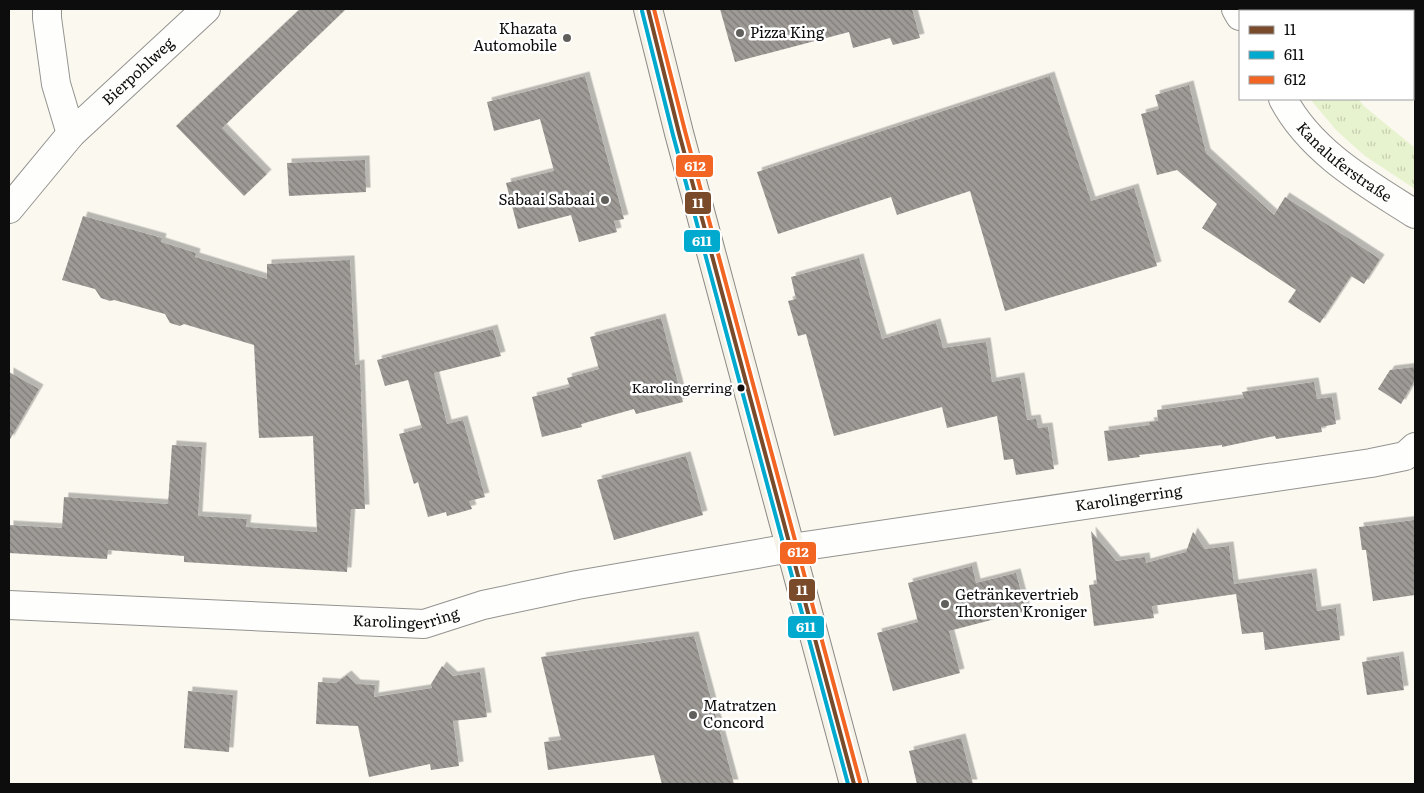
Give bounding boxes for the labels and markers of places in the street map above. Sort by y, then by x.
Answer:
place label: Khazata Automobile [473,16,558,56]
place label: Pizza King [750,20,825,43]
marker: Pizza King [734,27,746,39]
marker: Khazata Automobile [561,32,573,44]
place label: Sabaai Sabaai [499,187,595,210]
marker: Sabaai Sabaai [599,194,611,206]
place label: Karolingerring [632,377,732,397]
marker: Karolingerring [736,383,746,393]
place label: Getränkevertrieb Thorsten Kroniger [955,582,1087,622]
marker: Getränkevertrieb Thorsten Kroniger [939,598,951,610]
place label: Matratzen Concord [703,693,777,733]
marker: Matratzen Concord [687,709,699,721]

